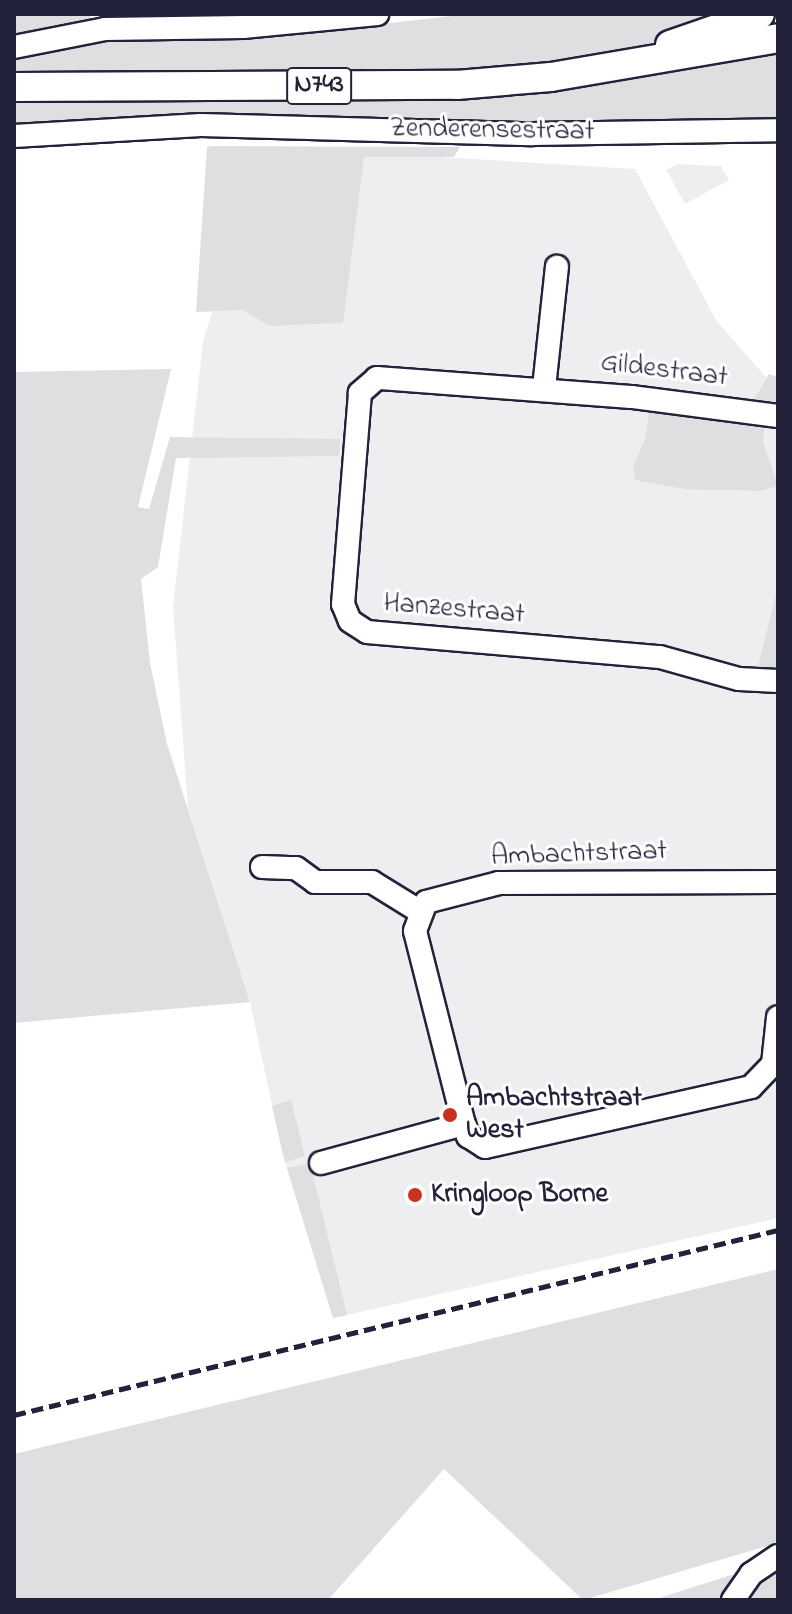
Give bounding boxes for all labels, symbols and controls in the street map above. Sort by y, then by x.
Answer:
road number: N743 [285,64,353,108]
street label: Zenderensestraat [390,112,594,150]
street label: Gildestraat [599,347,729,395]
street label: Hanzestraat [382,587,526,633]
street label: Ambachtstraat [490,835,668,875]
place label: Ambachtstraat West [466,1082,642,1148]
marker: Ambachtstraat West [441,1106,459,1124]
place label: Kringloop Borne [431,1178,608,1212]
marker: Kringloop Borne [406,1186,424,1204]

